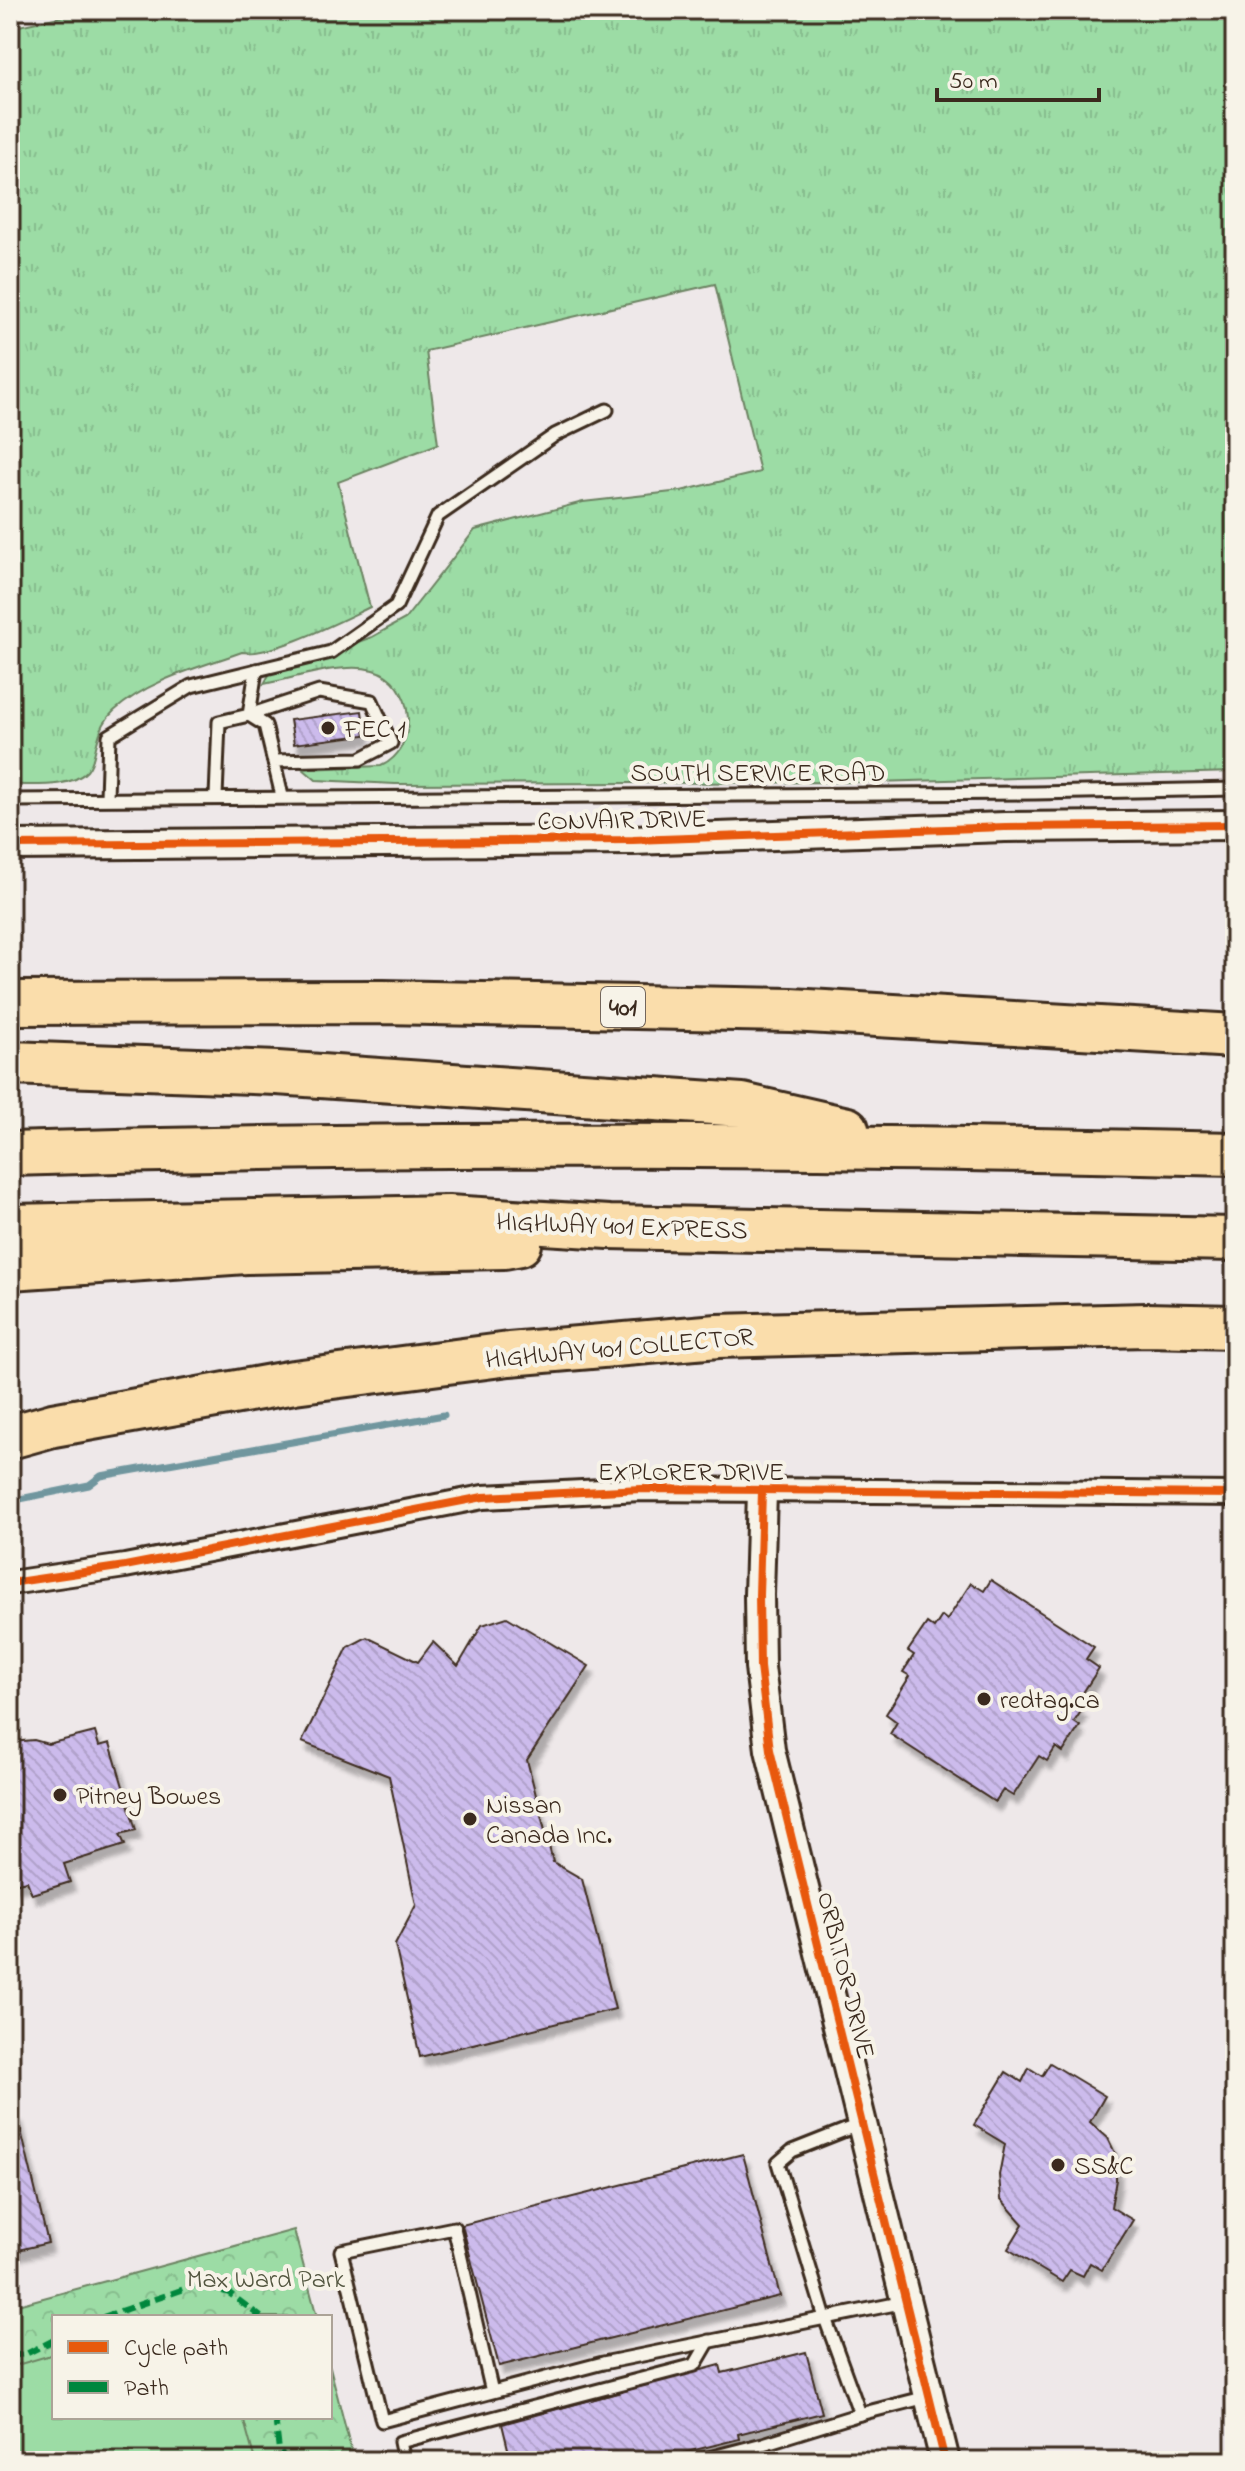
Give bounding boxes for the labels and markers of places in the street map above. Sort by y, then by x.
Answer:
place label: FEC 1 [343,712,406,750]
marker: FEC 1 [319,719,337,737]
place label: redtag.ca [1000,1683,1100,1721]
marker: redtag.ca [975,1690,993,1708]
place label: Pitney Bowes [76,1779,221,1817]
marker: Pitney Bowes [51,1786,69,1804]
place label: Nissan Canada Inc. [486,1788,612,1856]
marker: Nissan Canada Inc. [461,1810,479,1828]
place label: SS&C [1074,2149,1134,2187]
marker: SS&C [1049,2156,1067,2174]

